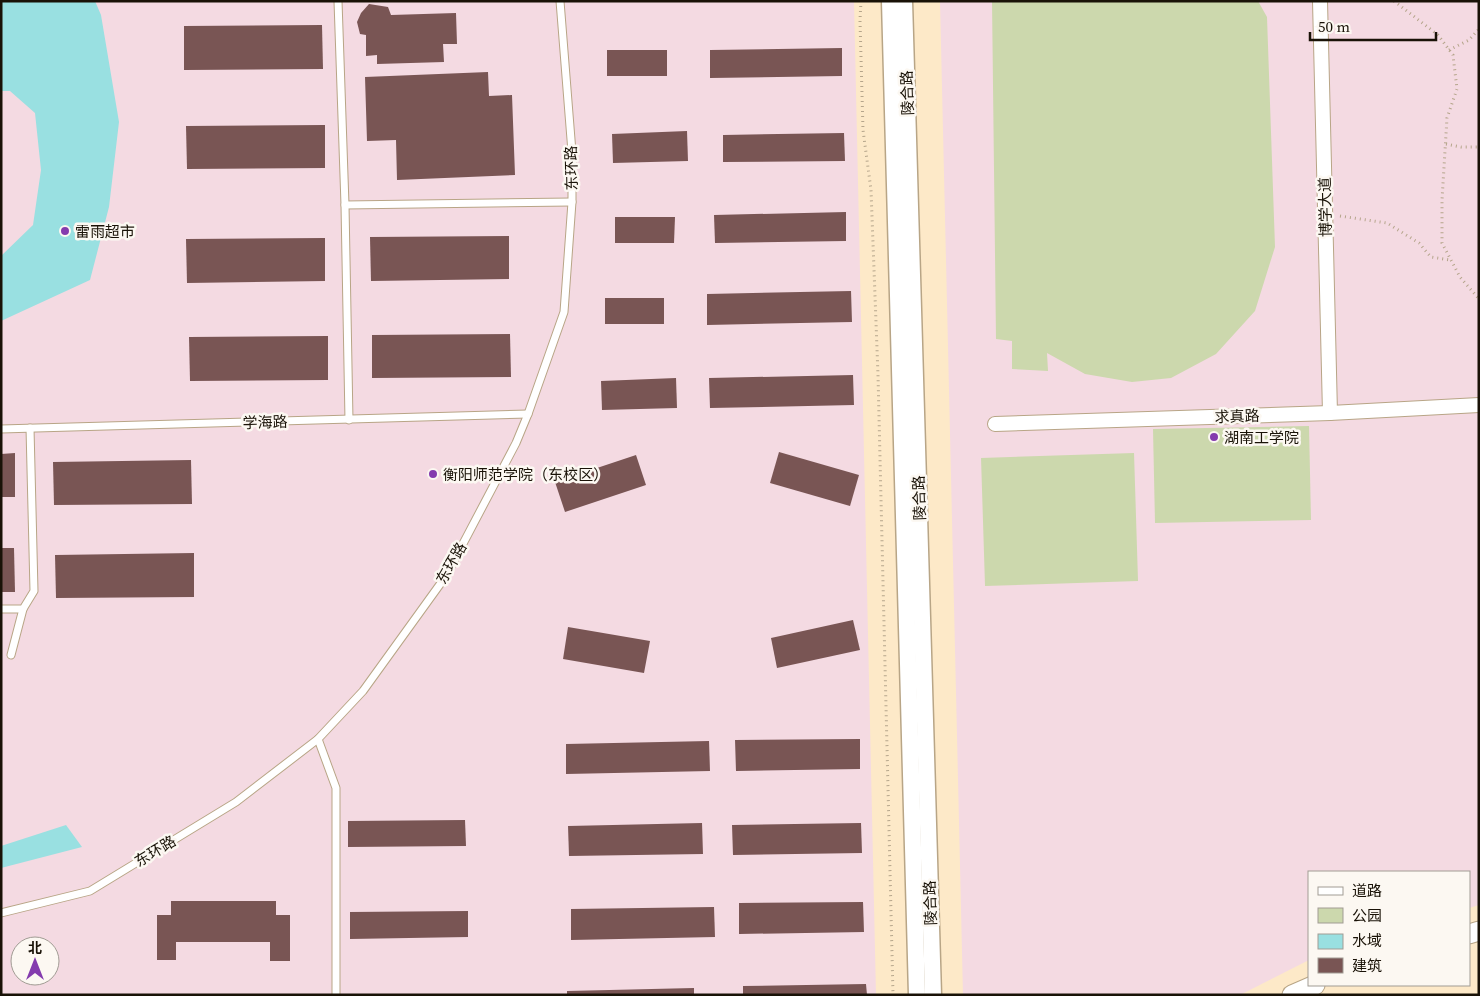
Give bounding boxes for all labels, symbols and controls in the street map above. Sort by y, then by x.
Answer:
scale bar [1310,10,1436,42]
text: 50 m [1318,16,1350,37]
street label: 陵合路 [896,70,918,116]
street label: 东环路 [560,145,582,191]
street label: 博学大道 [1314,177,1336,237]
place label: 雷雨超市 [75,221,135,242]
marker: 雷雨超市 [59,225,71,237]
street label: 求真路 [1214,405,1260,427]
street label: 学海路 [242,411,288,433]
place label: 湖南工学院 [1224,427,1299,448]
marker: 湖南工学院 [1208,431,1220,443]
place label: 衡阳师范学院（东校区） [443,464,608,485]
marker: 衡阳师范学院（东校区） [427,468,439,480]
street label: 陵合路 [908,475,930,521]
street label: 东环路 [431,538,471,588]
street label: 东环路 [130,830,180,872]
legend [1308,871,1470,986]
street label: 陵合路 [919,880,941,926]
text: 道路 [1352,880,1382,901]
text: 公园 [1352,905,1382,926]
text: 水域 [1352,930,1382,951]
north arrow [10,936,60,986]
text: 北 [28,938,42,958]
text: 建筑 [1352,955,1382,976]

